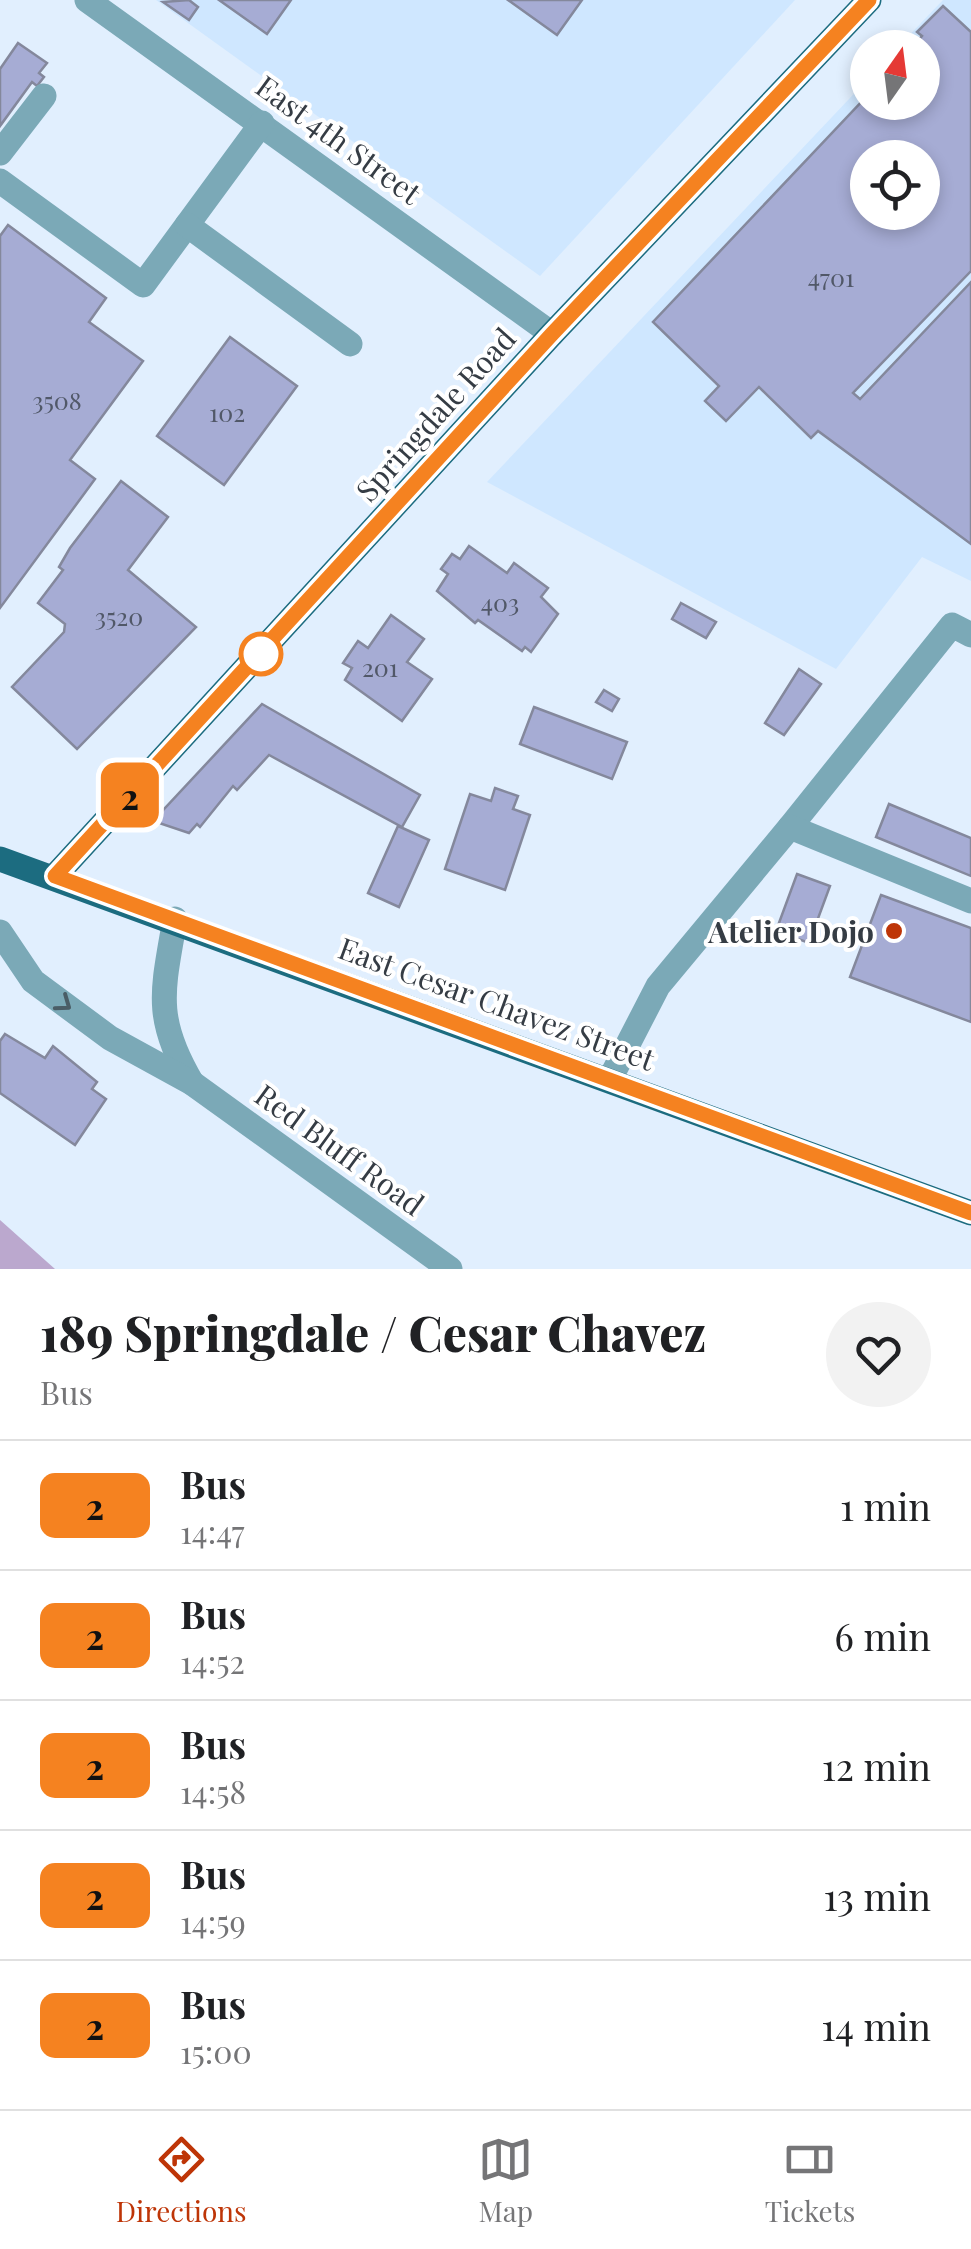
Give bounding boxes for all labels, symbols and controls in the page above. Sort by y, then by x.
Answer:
north arrow [850,30,940,120]
map controls [850,30,940,230]
street label: East 4th Street [249,66,430,213]
button: locate [850,140,940,230]
house number: 4701 [808,260,854,293]
street label: Springdale Road [346,319,524,509]
house number: 3508 [32,383,82,416]
house number: 102 [209,395,245,428]
house number: 403 [481,585,519,618]
house number: 3520 [95,599,143,632]
unlabelled marker [240,633,282,675]
house number: 201 [362,650,398,683]
line badge: 2 [98,762,162,828]
text: 2 [121,772,139,819]
place label: Atelier Dojo [707,911,874,951]
marker: Atelier Dojo [883,920,905,942]
street label: East Cesar Chavez Street [333,927,661,1079]
one-way arrow [53,992,71,1009]
street label: Red Bluff Road [248,1074,432,1224]
text: 189 Springdale / Cesar Chavez [40,1300,706,1364]
button: heart [826,1302,931,1407]
text: Bus [40,1370,93,1413]
text: Bus [180,1458,246,1509]
text: 1 min [840,1480,931,1531]
text: 2 [86,1482,104,1529]
text: 14:47 [180,1509,245,1552]
text: Bus [180,1588,246,1639]
text: 6 min [834,1610,931,1661]
text: 2 [86,1612,104,1659]
text: 14:52 [180,1639,245,1682]
text: Bus [180,1718,246,1769]
text: 12 min [822,1740,931,1791]
text: 2 [86,1742,104,1789]
text: 14:58 [180,1769,246,1812]
text: Bus [180,1848,246,1899]
text: 13 min [823,1870,931,1921]
text: 2 [86,1872,104,1919]
text: 14:59 [180,1899,246,1942]
text: Bus [180,1978,246,2029]
text: 14 min [821,2000,931,2051]
text: 2 [86,2002,104,2049]
text: 15:00 [180,2029,252,2072]
tab: Directions [116,2132,247,2229]
tab: Map [478,2132,533,2229]
tab: Tickets [765,2132,855,2229]

